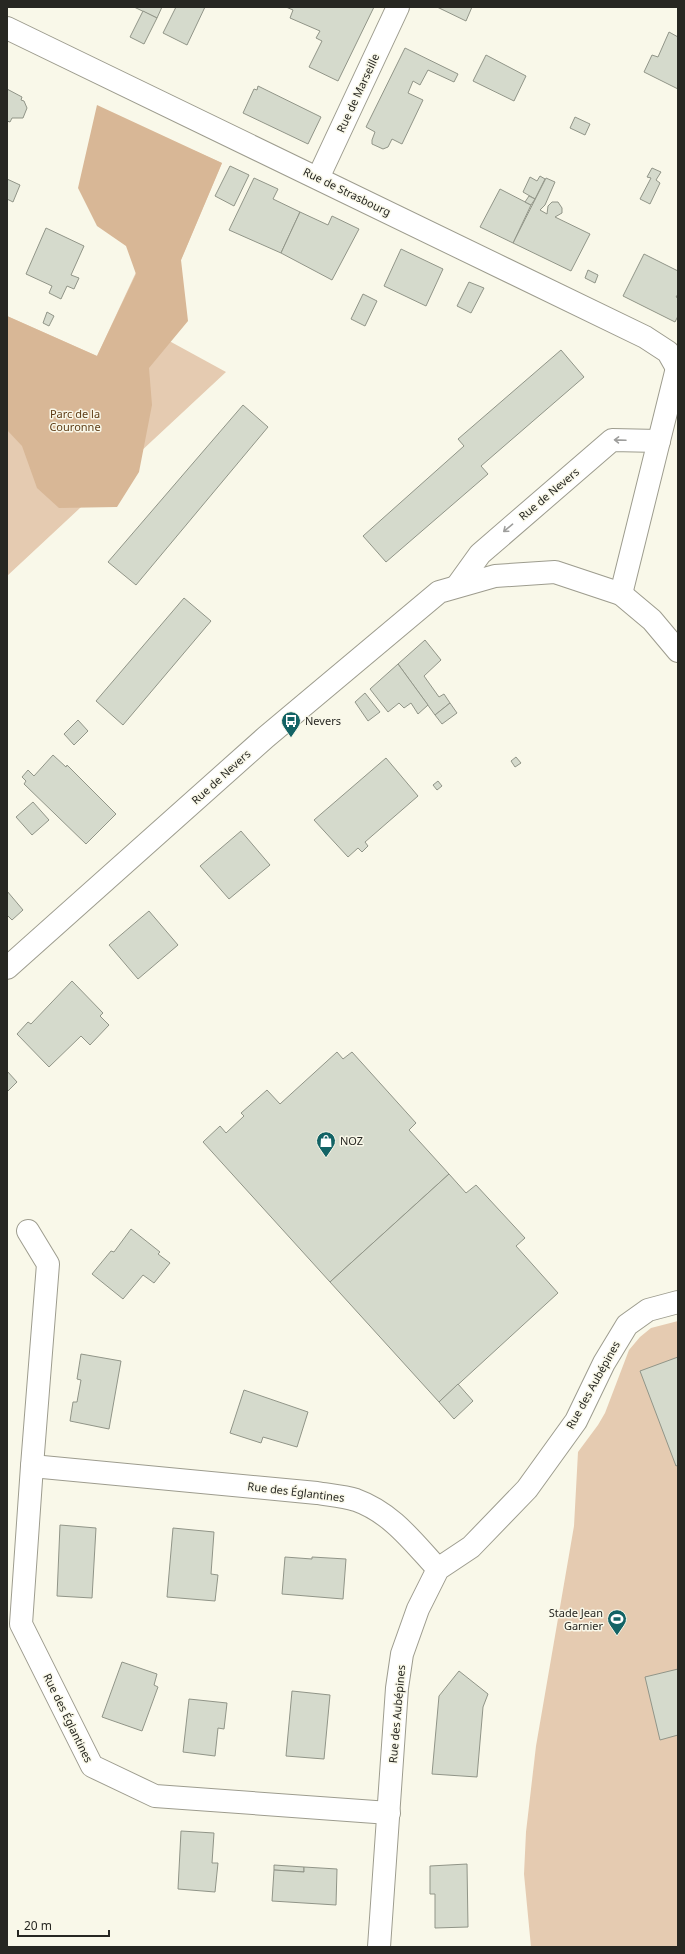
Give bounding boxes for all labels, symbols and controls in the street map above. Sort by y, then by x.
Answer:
street label: Rue de Marseille [333,51,382,135]
street label: Rue de Strasbourg [301,164,394,219]
park label: Parc de la Couronne [49,406,101,434]
one-way arrow [614,436,627,444]
street label: Rue de Nevers [515,464,582,523]
one-way arrow [503,524,514,533]
bus stop icon: Nevers [280,710,302,738]
place label: Nevers [305,713,341,728]
street label: Rue de Nevers [188,746,253,807]
shop icon: NOZ [315,1130,337,1158]
place label: NOZ [340,1133,363,1148]
street label: Rue des Aubépines [562,1338,623,1431]
street label: Rue des Églantines [247,1478,345,1505]
place label: Stade Jean Garnier [549,1605,603,1633]
sports icon: Stade Jean Garnier [606,1608,628,1636]
street label: Rue des Aubépines [385,1664,408,1764]
street label: Rue des Églantines [40,1671,97,1765]
scale bar [18,1912,109,1938]
text: 20 m [24,1917,52,1934]

